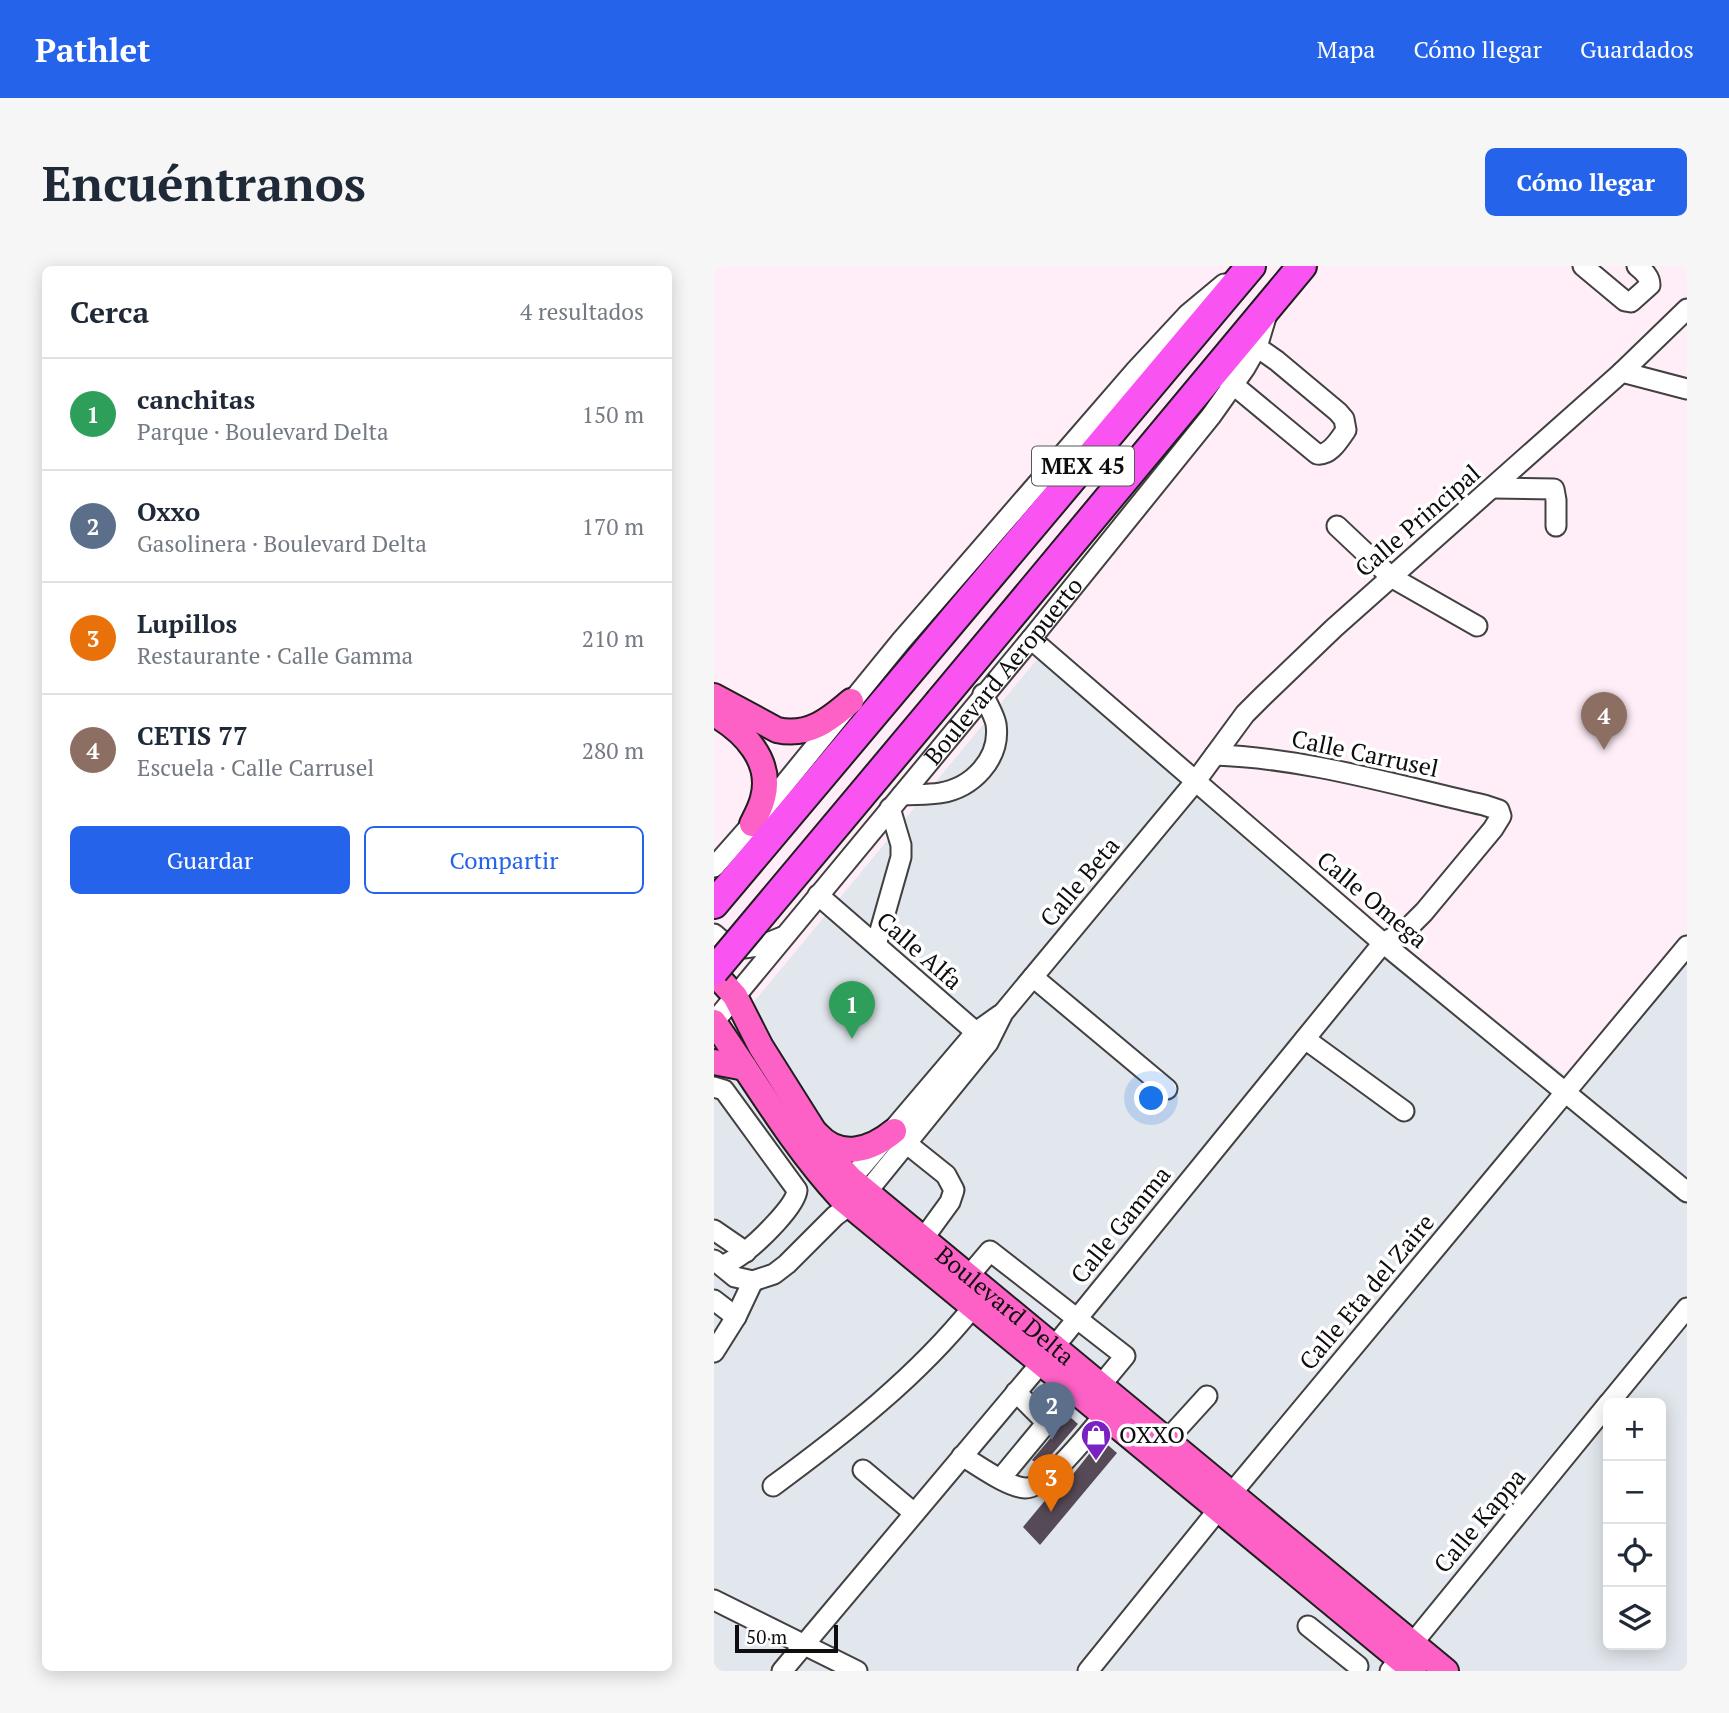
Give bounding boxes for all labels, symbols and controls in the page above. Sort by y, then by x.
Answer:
text: Pathlet [35,28,150,71]
text: Mapa [1317,33,1375,65]
text: Cómo llegar [1413,33,1542,65]
text: Guardados [1580,33,1694,65]
button: Cómo llegar [1485,148,1687,216]
text: Encuéntranos [42,150,366,215]
text: Cerca [70,292,149,332]
text: 4 resultados [520,296,644,327]
text: canchitas [137,382,255,416]
text: 1 [87,399,100,430]
text: 150 m [582,399,644,430]
text: Parque · Boulevard Delta [137,416,389,447]
road number: MEX 45 [1032,447,1134,486]
street label: Calle Principal [1348,457,1487,584]
text: Oxxo [137,494,200,528]
text: 2 [87,511,100,542]
text: 170 m [582,511,644,542]
text: Gasolinera · Boulevard Delta [137,528,427,559]
street label: Boulevard Aeropuerto [916,570,1090,771]
text: Lupillos [137,606,237,640]
text: 3 [87,623,100,654]
text: 210 m [582,623,644,654]
text: Restaurante · Calle Gamma [137,640,413,671]
pin: 4 [1581,692,1627,750]
text: CETIS 77 [137,718,248,752]
street label: Calle Carrusel [1289,722,1442,784]
text: 4 [87,735,100,766]
text: 280 m [582,735,644,766]
text: Escuela · Calle Carrusel [137,752,374,783]
button: Guardar [70,826,350,894]
button: Compartir [364,826,644,894]
street label: Calle Beta [1032,830,1126,933]
street label: Calle Omega [1311,844,1435,955]
street label: Calle Alfa [870,904,969,996]
pin: 1 [829,981,875,1039]
your location [1134,1081,1168,1115]
street label: Calle Gamma [1063,1159,1177,1290]
street label: Calle Eta del Zaire [1291,1207,1441,1376]
street label: Boulevard Delta [929,1239,1081,1372]
pin: 2 [1029,1382,1075,1440]
map controls [1603,1398,1666,1650]
button: + [1603,1398,1666,1461]
shop icon: OXXO [1079,1418,1113,1462]
place label: OXXO [1119,1418,1185,1450]
pin: 3 [1028,1454,1074,1512]
street label: Calle Kappa [1426,1461,1532,1579]
button: − [1603,1461,1666,1524]
button: locate [1603,1524,1666,1587]
button: layers [1603,1587,1666,1650]
scale bar [735,1622,838,1654]
text: 50 m [746,1624,787,1649]

